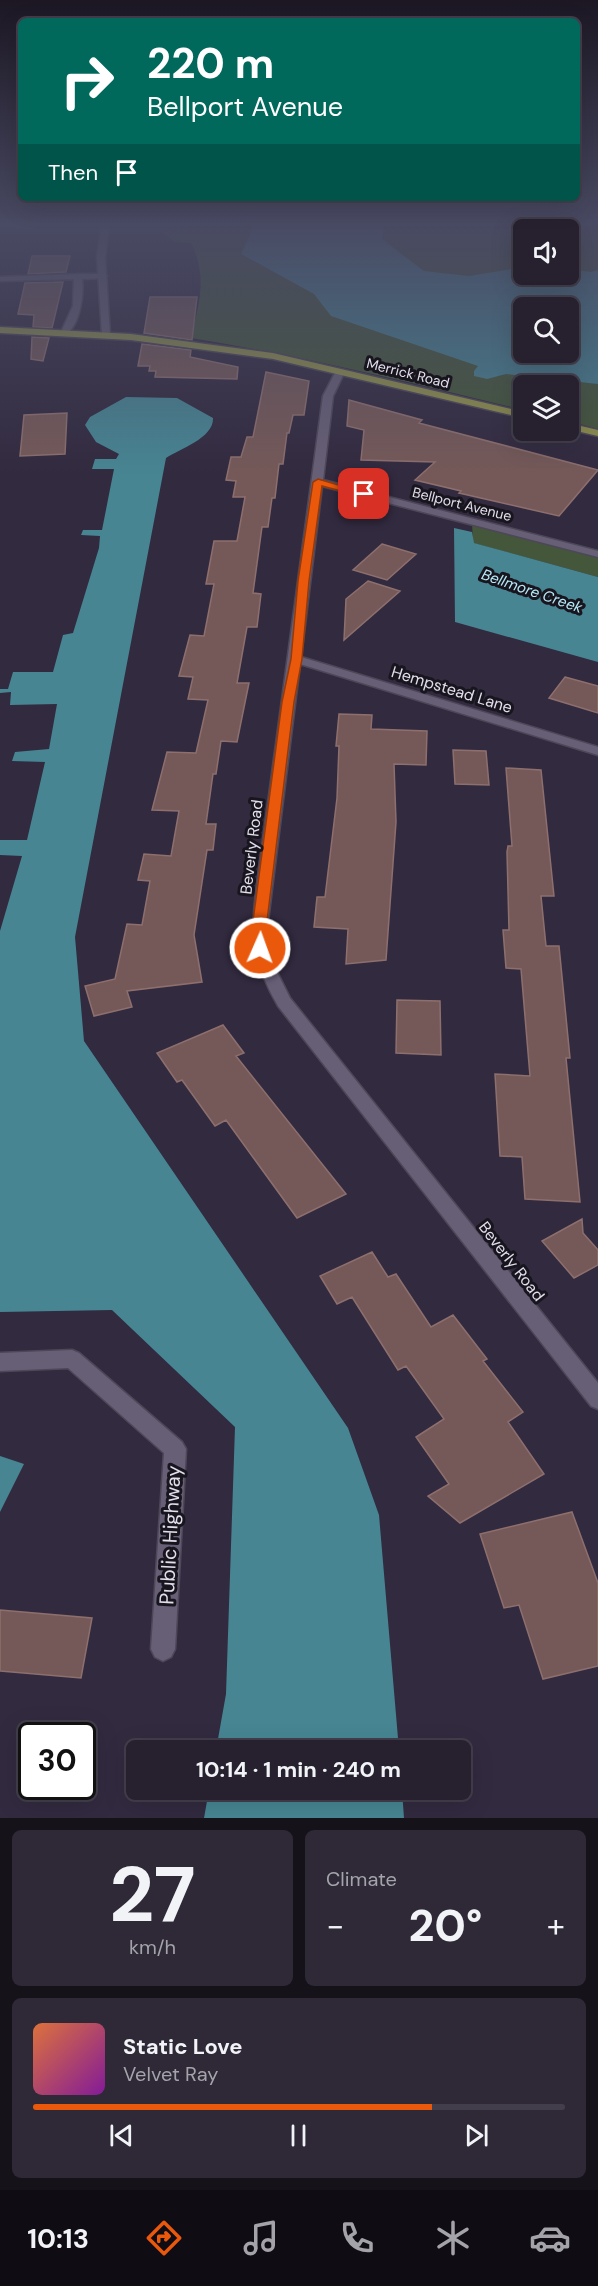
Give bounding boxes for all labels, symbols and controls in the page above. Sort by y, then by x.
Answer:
text: 220 m [147,36,274,91]
icon: right [48,42,126,120]
text: Bellport Avenue [147,89,343,124]
icon: arrive [110,156,143,189]
text: Then [48,158,98,187]
map controls [513,219,579,441]
button: sound [513,219,579,285]
button: search [513,297,579,363]
street label: Merrick Road [365,354,451,392]
button: layers [513,375,579,441]
pin [338,468,389,519]
icon: arrive [347,477,380,510]
street label: Bellport Avenue [410,483,514,525]
water label: Bellmore Creek [479,564,585,618]
street label: Hempstead Lane [389,661,515,718]
street label: Beverly Road [235,798,268,896]
position arrow [228,916,292,980]
street label: Beverly Road [474,1217,549,1305]
street label: Public Highway [153,1465,187,1605]
speed limit sign: 30 [18,1722,96,1800]
text: 10:14 · 1 min · 240 m [196,1755,401,1784]
text: 27 [109,1844,196,1945]
text: Climate [326,1866,397,1892]
text: 20° [409,1896,482,1955]
text: − [326,1904,344,1947]
text: + [547,1904,565,1947]
text: km/h [129,1934,176,1960]
text: Static Love [123,2032,243,2061]
text: Velvet Ray [123,2061,218,2087]
icon: previous [105,2119,138,2152]
icon: pause [282,2119,315,2152]
icon: next [460,2119,493,2152]
icon: directions [143,2217,185,2259]
icon: music [240,2217,282,2259]
icon: phone [336,2217,378,2259]
icon: climate [432,2217,474,2259]
icon: car [529,2217,571,2259]
text: 10:13 [27,2221,89,2256]

